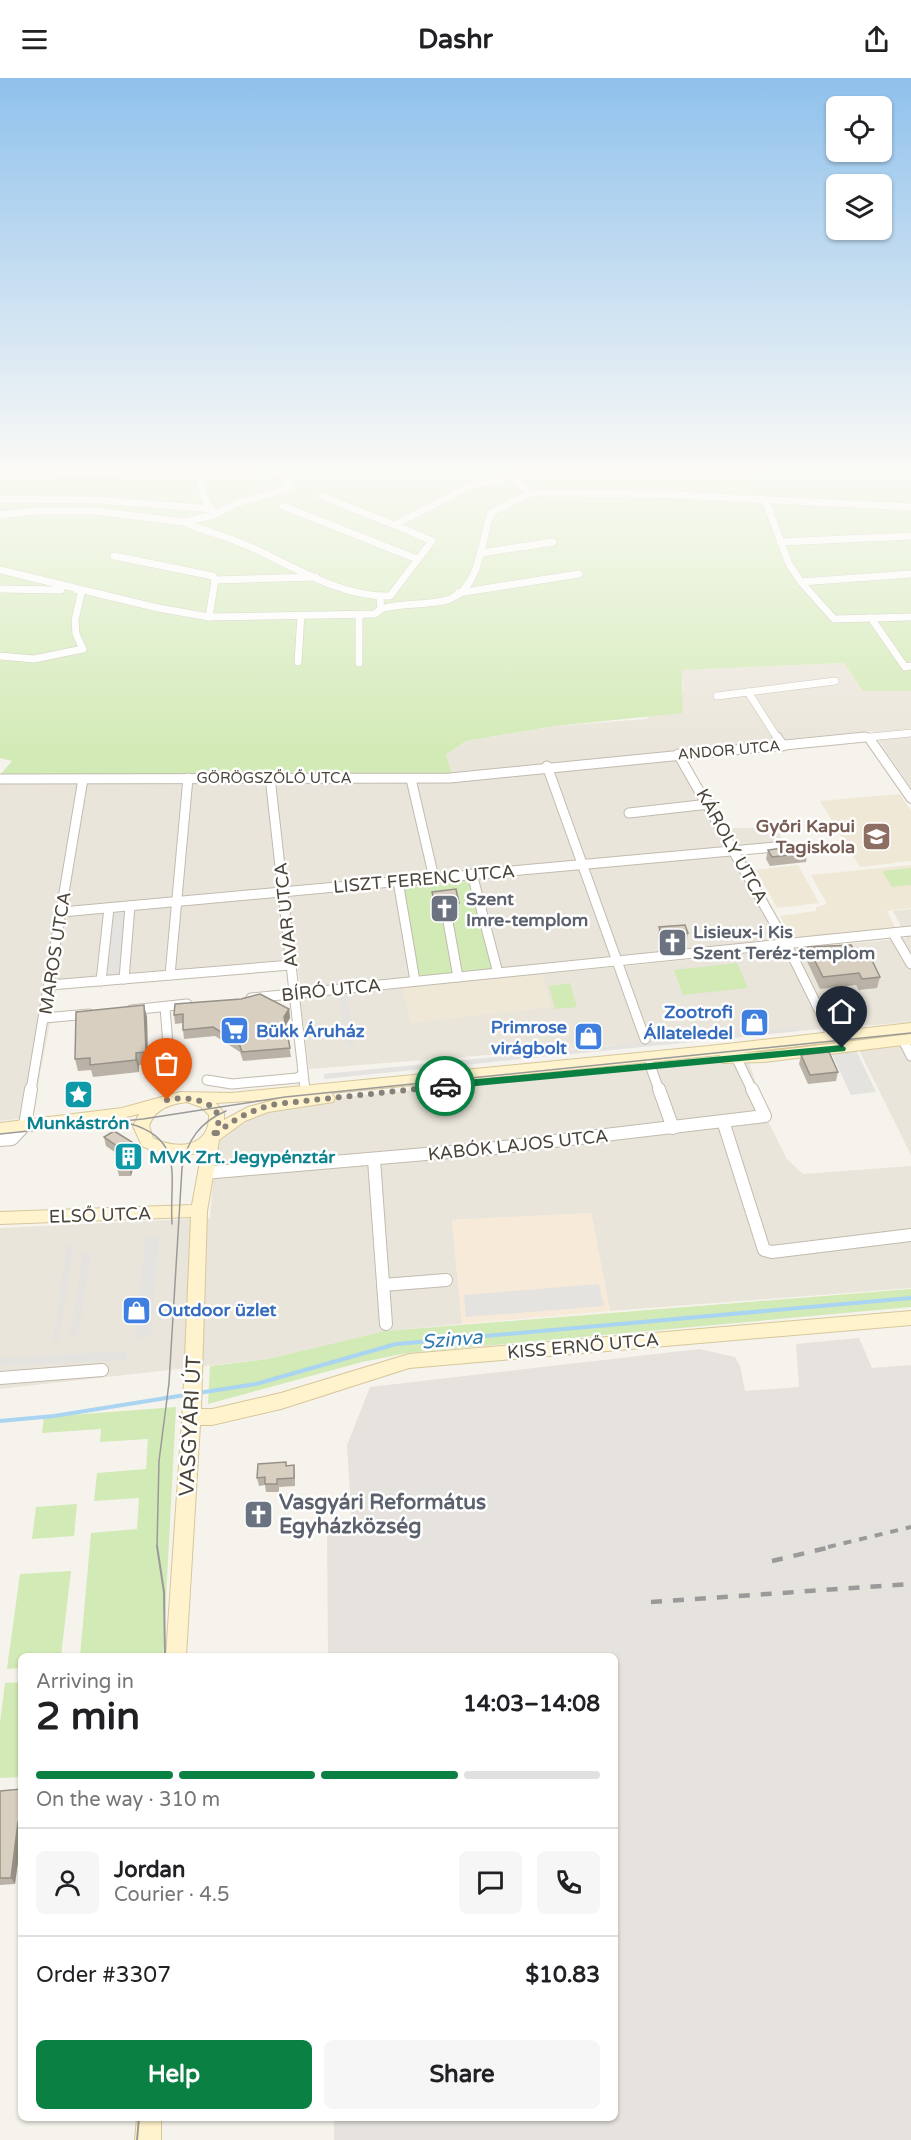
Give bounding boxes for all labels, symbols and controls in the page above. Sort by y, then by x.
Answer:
icon: menu [18,23,51,56]
text: Dashr [418,23,493,56]
icon: share [860,23,893,56]
map controls [826,96,892,240]
button: locate [826,96,892,162]
button: layers [826,174,892,240]
street label: ANDOR UTCA [677,737,781,763]
street label: GÖRÖGSZŐLŐ UTCA [196,769,352,787]
street label: KÁROLY UTCA [691,785,773,907]
place label: Győri Kapui Tagiskola [756,815,855,858]
school or university icon: Győri Kapui Tagiskola [860,820,892,852]
street label: LISZT FERENC UTCA [332,860,516,898]
street label: AVAR UTCA [270,861,302,969]
place label: Szent Imre-templom [466,888,588,931]
street label: MAROS UTCA [34,890,76,1016]
church icon: Szent Imre-templom [429,893,461,925]
place label: Lisieux-i Kis Szent Teréz-templom [693,921,875,964]
church icon: Lisieux-i Kis Szent Teréz-templom [656,926,688,958]
street label: BÍRÓ UTCA [280,974,382,1006]
pin [816,986,867,1048]
icon: home [825,995,858,1028]
place label: Zootrofi Állateledel [643,1001,733,1044]
shop icon: Zootrofi Állateledel [738,1006,770,1038]
supermarket icon: Bükk Áruház [219,1015,251,1047]
place label: Primrose virágbolt [491,1016,567,1059]
place label: Bükk Áruház [256,1020,365,1042]
shop icon: Primrose virágbolt [572,1021,604,1053]
pin [141,1038,192,1100]
icon: bag [150,1047,183,1080]
courier [415,1056,475,1116]
icon: car [429,1070,462,1103]
place icon: Munkástrón [62,1078,94,1110]
place label: Munkástrón [27,1112,129,1134]
street label: KABÓK LAJOS UTCA [427,1125,609,1165]
building icon: MVK Zrt. Jegypénztár [112,1141,144,1173]
place label: MVK Zrt. Jegypénztár [149,1146,336,1168]
street label: ELSŐ UTCA [48,1202,152,1228]
shop icon: Outdoor üzlet [121,1294,153,1326]
place label: Outdoor üzlet [158,1299,277,1321]
water label: Szinva [421,1325,484,1355]
street label: KISS ERNŐ UTCA [506,1328,660,1364]
street label: VASGYÁRI ÚT [174,1355,207,1497]
place label: Vasgyári Református Egyházközség [279,1490,486,1539]
church icon: Vasgyári Református Egyházközség [242,1498,274,1530]
text: Arriving in [36,1670,134,1694]
text: 14:03–14:08 [463,1691,600,1717]
text: 2 min [36,1693,140,1740]
text: On the way · 310 m [36,1788,220,1812]
button: person [36,1851,99,1914]
button: chat [459,1851,522,1914]
button: phone [537,1851,600,1914]
text: Jordan [114,1857,185,1883]
text: Courier · 4.5 [114,1883,229,1907]
text: Order #3307 [36,1962,171,1988]
text: $10.83 [526,1962,600,1988]
button: Help [36,2040,312,2109]
button: Share [324,2040,600,2109]

